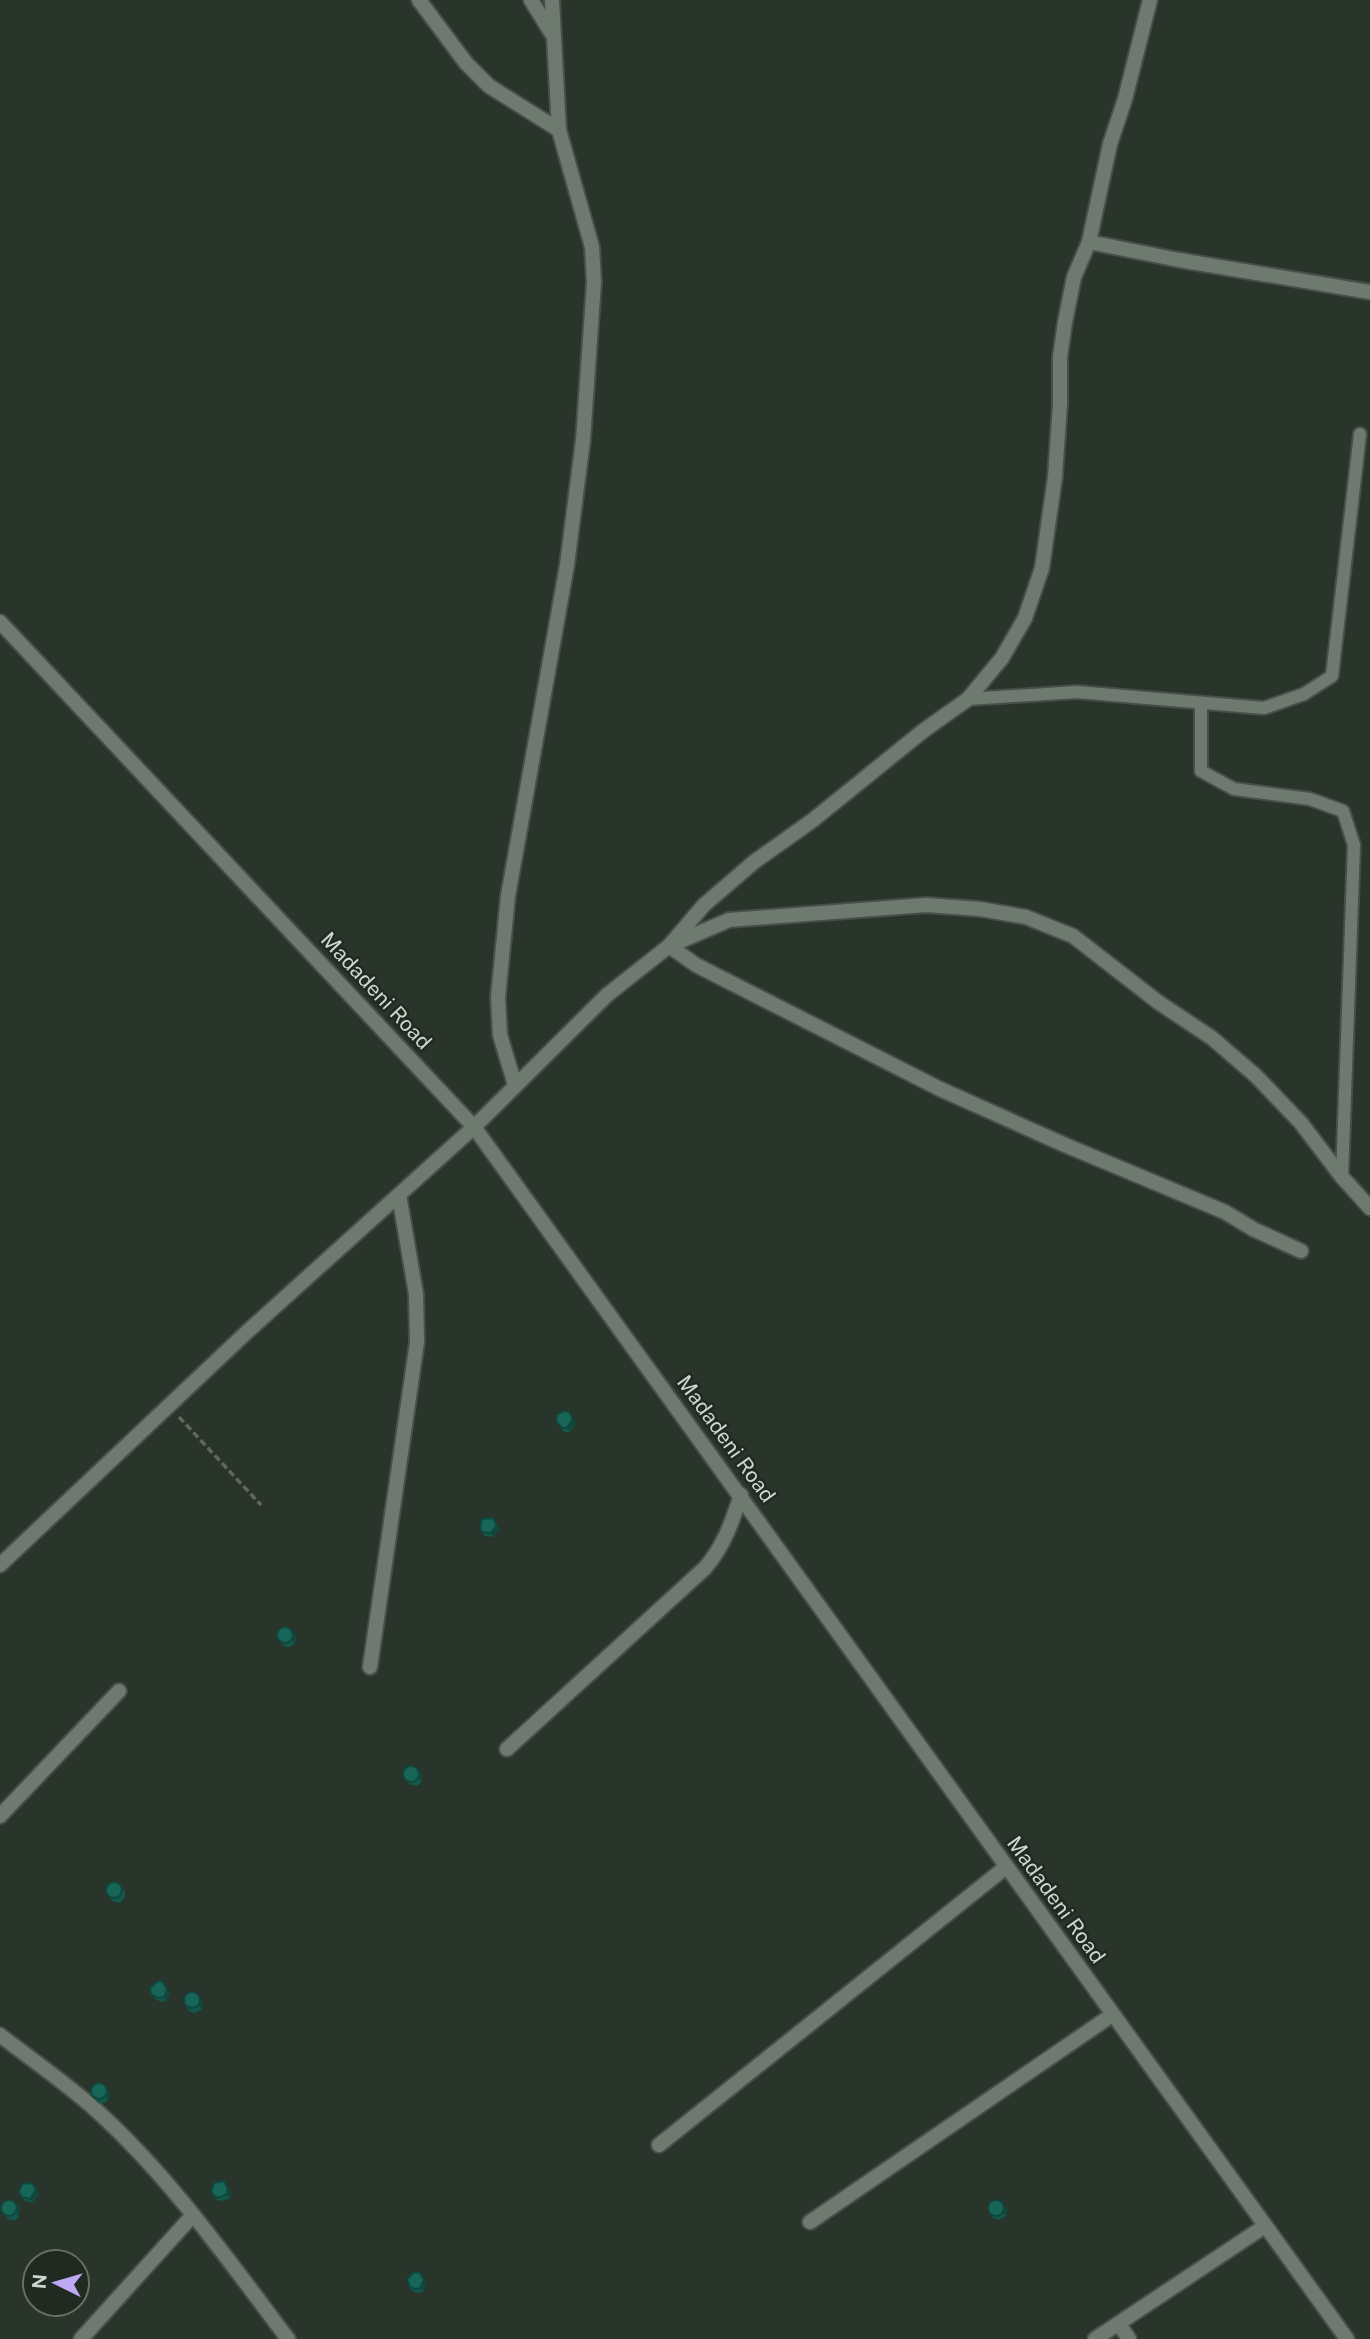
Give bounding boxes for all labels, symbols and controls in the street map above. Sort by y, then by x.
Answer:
street label: Madadeni Road [316,927,437,1054]
street label: Madadeni Road [672,1370,781,1507]
street label: Madadeni Road [1002,1831,1111,1968]
north arrow [21,2248,91,2318]
text: N [27,2273,51,2290]

